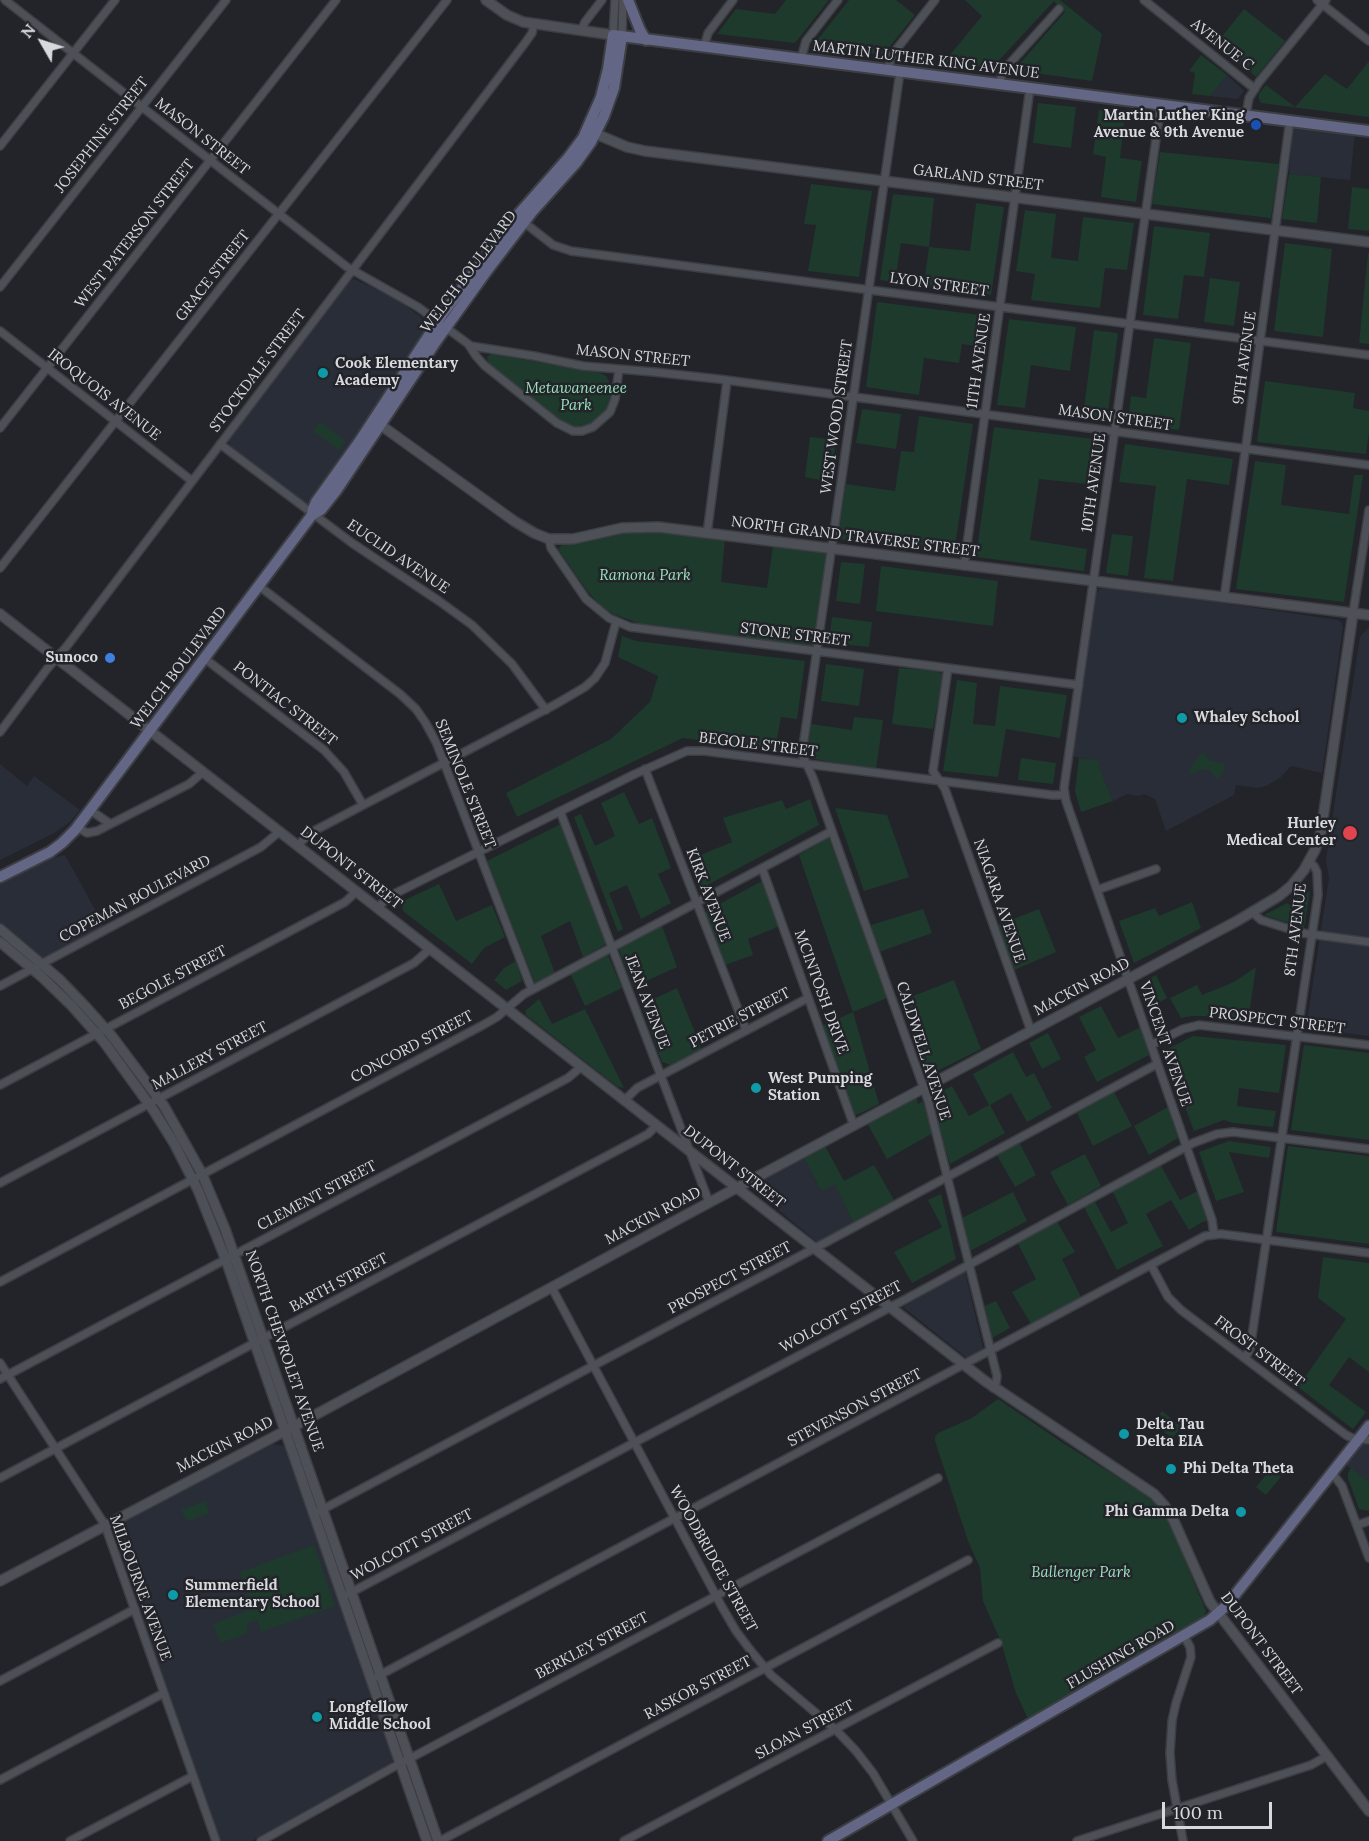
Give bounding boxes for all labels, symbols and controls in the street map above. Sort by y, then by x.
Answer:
north arrow [12,12,72,72]
street label: AVENUE C [1187,15,1257,75]
text: N [16,20,40,42]
street label: MARTIN LUTHER KING AVENUE [812,37,1040,83]
street label: JOSEPHINE STREET [51,74,153,196]
street label: MASON STREET [151,95,253,179]
place label: Martin Luther King Avenue & 9th Avenue [1094,107,1244,142]
marker: Martin Luther King Avenue & 9th Avenue [1249,118,1263,132]
street label: WEST PATERSON STREET [71,156,199,312]
street label: GARLAND STREET [912,161,1044,195]
street label: WELCH BOULEVARD [417,207,521,337]
street label: GRACE STREET [172,227,254,325]
street label: LYON STREET [888,269,990,301]
street label: STOCKDALE STREET [206,306,310,436]
street label: 9TH AVENUE [1230,310,1260,406]
street label: 11TH AVENUE [963,312,995,410]
street label: WEST WOOD STREET [817,339,857,495]
street label: MASON STREET [575,341,691,371]
street label: IROQUOIS AVENUE [44,345,164,445]
place label: Cook Elementary Academy [335,355,458,390]
marker: Cook Elementary Academy [316,366,330,380]
park label: Metawaneenee Park [525,380,627,415]
street label: MASON STREET [1057,401,1173,435]
street label: 10TH AVENUE [1078,432,1110,534]
street label: NORTH GRAND TRAVERSE STREET [730,513,980,561]
street label: EUCLID AVENUE [343,516,453,598]
park label: Ramona Park [599,567,691,585]
street label: WELCH BOULEVARD [127,603,231,733]
street label: STONE STREET [739,619,851,651]
place label: Sunoco [46,649,98,667]
marker: Sunoco [103,651,117,665]
street label: PONTIAC STREET [230,658,340,750]
place label: Whaley School [1194,709,1299,727]
marker: Whaley School [1175,711,1189,725]
street label: SEMINOLE STREET [431,717,499,851]
street label: BEGOLE STREET [698,729,818,761]
place label: Hurley Medical Center [1226,815,1336,850]
street label: DUPONT STREET [297,823,405,913]
marker: Hurley Medical Center [1341,824,1359,842]
street label: NIAGARA AVENUE [969,837,1029,965]
street label: KIRK AVENUE [682,846,734,944]
street label: COPEMAN BOULEVARD [56,851,214,947]
street label: 8TH AVENUE [1281,882,1311,978]
street label: MCINTOSH DRIVE [790,927,852,1057]
street label: BEGOLE STREET [116,942,230,1014]
street label: JEAN AVENUE [621,952,673,1052]
street label: MACKIN ROAD [1031,954,1133,1020]
street label: CALDWELL AVENUE [892,979,954,1123]
street label: VINCENT AVENUE [1135,979,1195,1109]
street label: PETRIE STREET [687,984,793,1052]
street label: PROSPECT STREET [1208,1004,1346,1038]
street label: CONCORD STREET [348,1007,476,1087]
street label: MALLERY STREET [149,1018,271,1094]
place label: West Pumping Station [768,1070,872,1105]
marker: West Pumping Station [749,1081,763,1095]
street label: DUPONT STREET [680,1122,788,1212]
street label: CLEMENT STREET [254,1157,380,1235]
street label: MACKIN ROAD [602,1183,704,1249]
street label: PROSPECT STREET [665,1238,795,1318]
street label: NORTH CHEVROLET AVENUE [241,1248,327,1454]
street label: BARTH STREET [287,1250,391,1316]
street label: WOLCOTT STREET [777,1277,905,1357]
street label: FROST STREET [1211,1312,1307,1392]
street label: STEVENSON STREET [785,1365,925,1451]
street label: MACKIN ROAD [174,1413,276,1477]
place label: Delta Tau Delta EIA [1136,1416,1204,1451]
marker: Delta Tau Delta EIA [1117,1427,1131,1441]
place label: Phi Delta Theta [1183,1460,1294,1478]
marker: Phi Delta Theta [1164,1462,1178,1476]
street label: WOODBRIDGE STREET [665,1483,761,1635]
place label: Phi Gamma Delta [1105,1503,1229,1521]
street label: WOLCOTT STREET [348,1505,476,1585]
marker: Phi Gamma Delta [1234,1505,1248,1519]
street label: MILBOURNE AVENUE [105,1513,175,1663]
park label: Ballenger Park [1031,1564,1131,1582]
place label: Summerfield Elementary School [185,1577,320,1612]
marker: Summerfield Elementary School [166,1588,180,1602]
street label: DUPONT STREET [1216,1589,1306,1699]
street label: BERKLEY STREET [532,1609,652,1683]
street label: FLUSHING ROAD [1064,1617,1178,1693]
street label: RASKOB STREET [641,1652,755,1724]
street label: SLOAN STREET [753,1696,857,1764]
place label: Longfellow Middle School [329,1699,431,1734]
marker: Longfellow Middle School [310,1710,324,1724]
scale bar [1165,1790,1274,1828]
text: 100 m [1173,1801,1223,1824]

